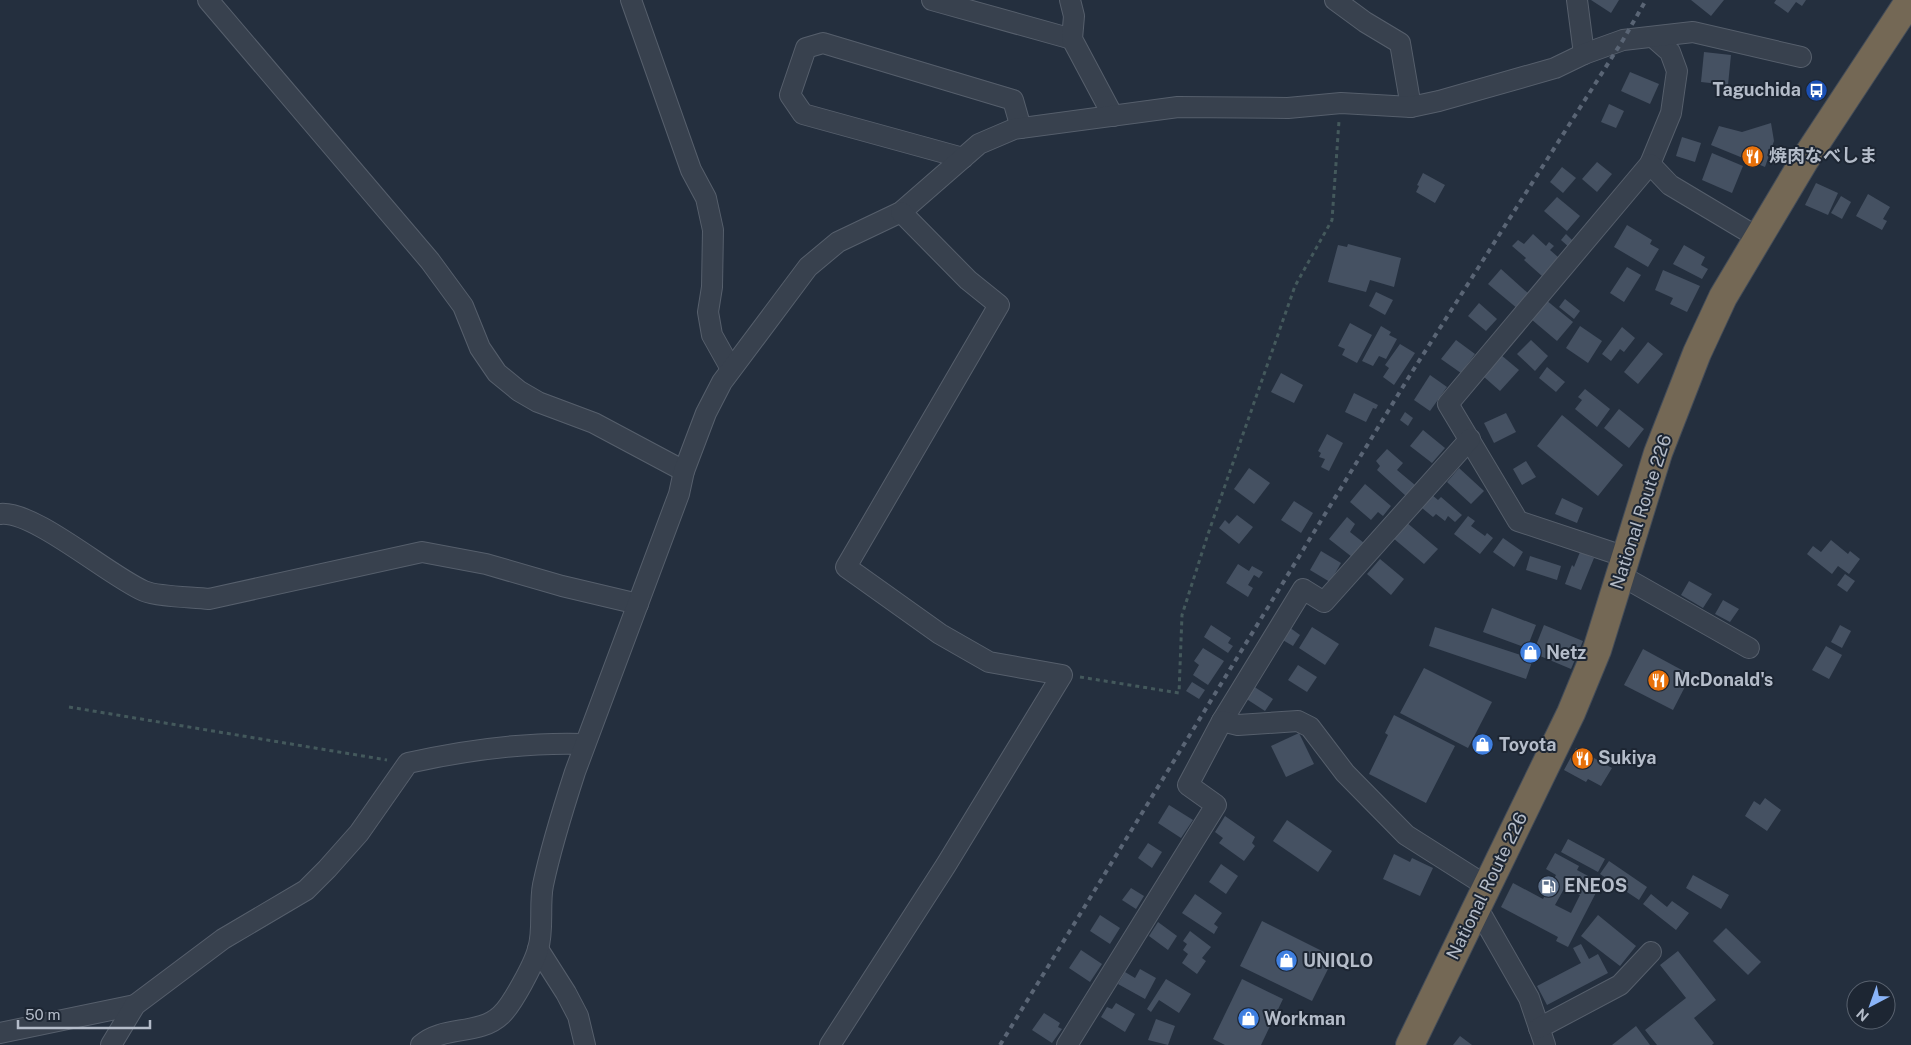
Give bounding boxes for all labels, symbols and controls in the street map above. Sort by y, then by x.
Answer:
bus stop icon: Taguchida [1805,78,1829,102]
place label: Taguchida [1713,79,1801,100]
restaurant icon: 焼肉なべしま [1741,144,1765,168]
place label: 焼肉なべしま [1769,145,1877,166]
street label: National Route 226 [1606,432,1675,592]
shop icon: Netz [1518,641,1542,665]
place label: Netz [1546,642,1586,663]
restaurant icon: McDonald's [1646,668,1670,692]
place label: McDonald's [1674,669,1773,690]
shop icon: Toyota [1471,733,1495,757]
place label: Toyota [1499,734,1556,755]
restaurant icon: Sukiya [1570,746,1594,770]
place label: Sukiya [1598,747,1656,768]
street label: National Route 226 [1442,809,1531,963]
fuel station icon: ENEOS [1536,874,1560,898]
place label: ENEOS [1564,875,1627,896]
shop icon: UNIQLO [1275,949,1299,973]
place label: UNIQLO [1303,950,1373,971]
north arrow [1846,980,1896,1030]
scale bar [18,998,150,1030]
text: N [1853,1005,1872,1024]
text: 50 m [25,1006,60,1023]
shop icon: Workman [1236,1007,1260,1031]
place label: Workman [1264,1008,1346,1029]

